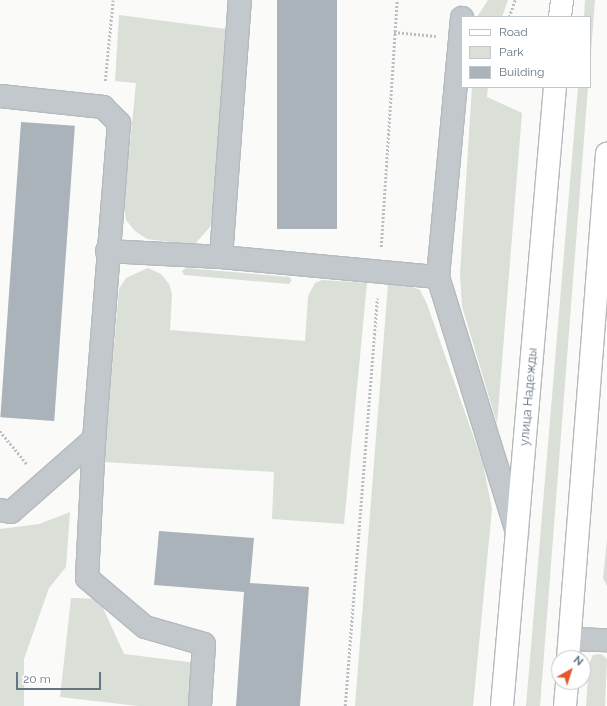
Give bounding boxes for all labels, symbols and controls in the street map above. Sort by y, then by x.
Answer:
legend [461,16,591,88]
text: Road [499,25,528,39]
text: Park [499,45,524,59]
text: Building [499,65,545,79]
street label: улица Надежды [517,347,541,447]
north arrow [551,650,591,690]
text: N [571,653,586,669]
scale bar [18,664,103,690]
text: 20 m [23,672,51,686]

